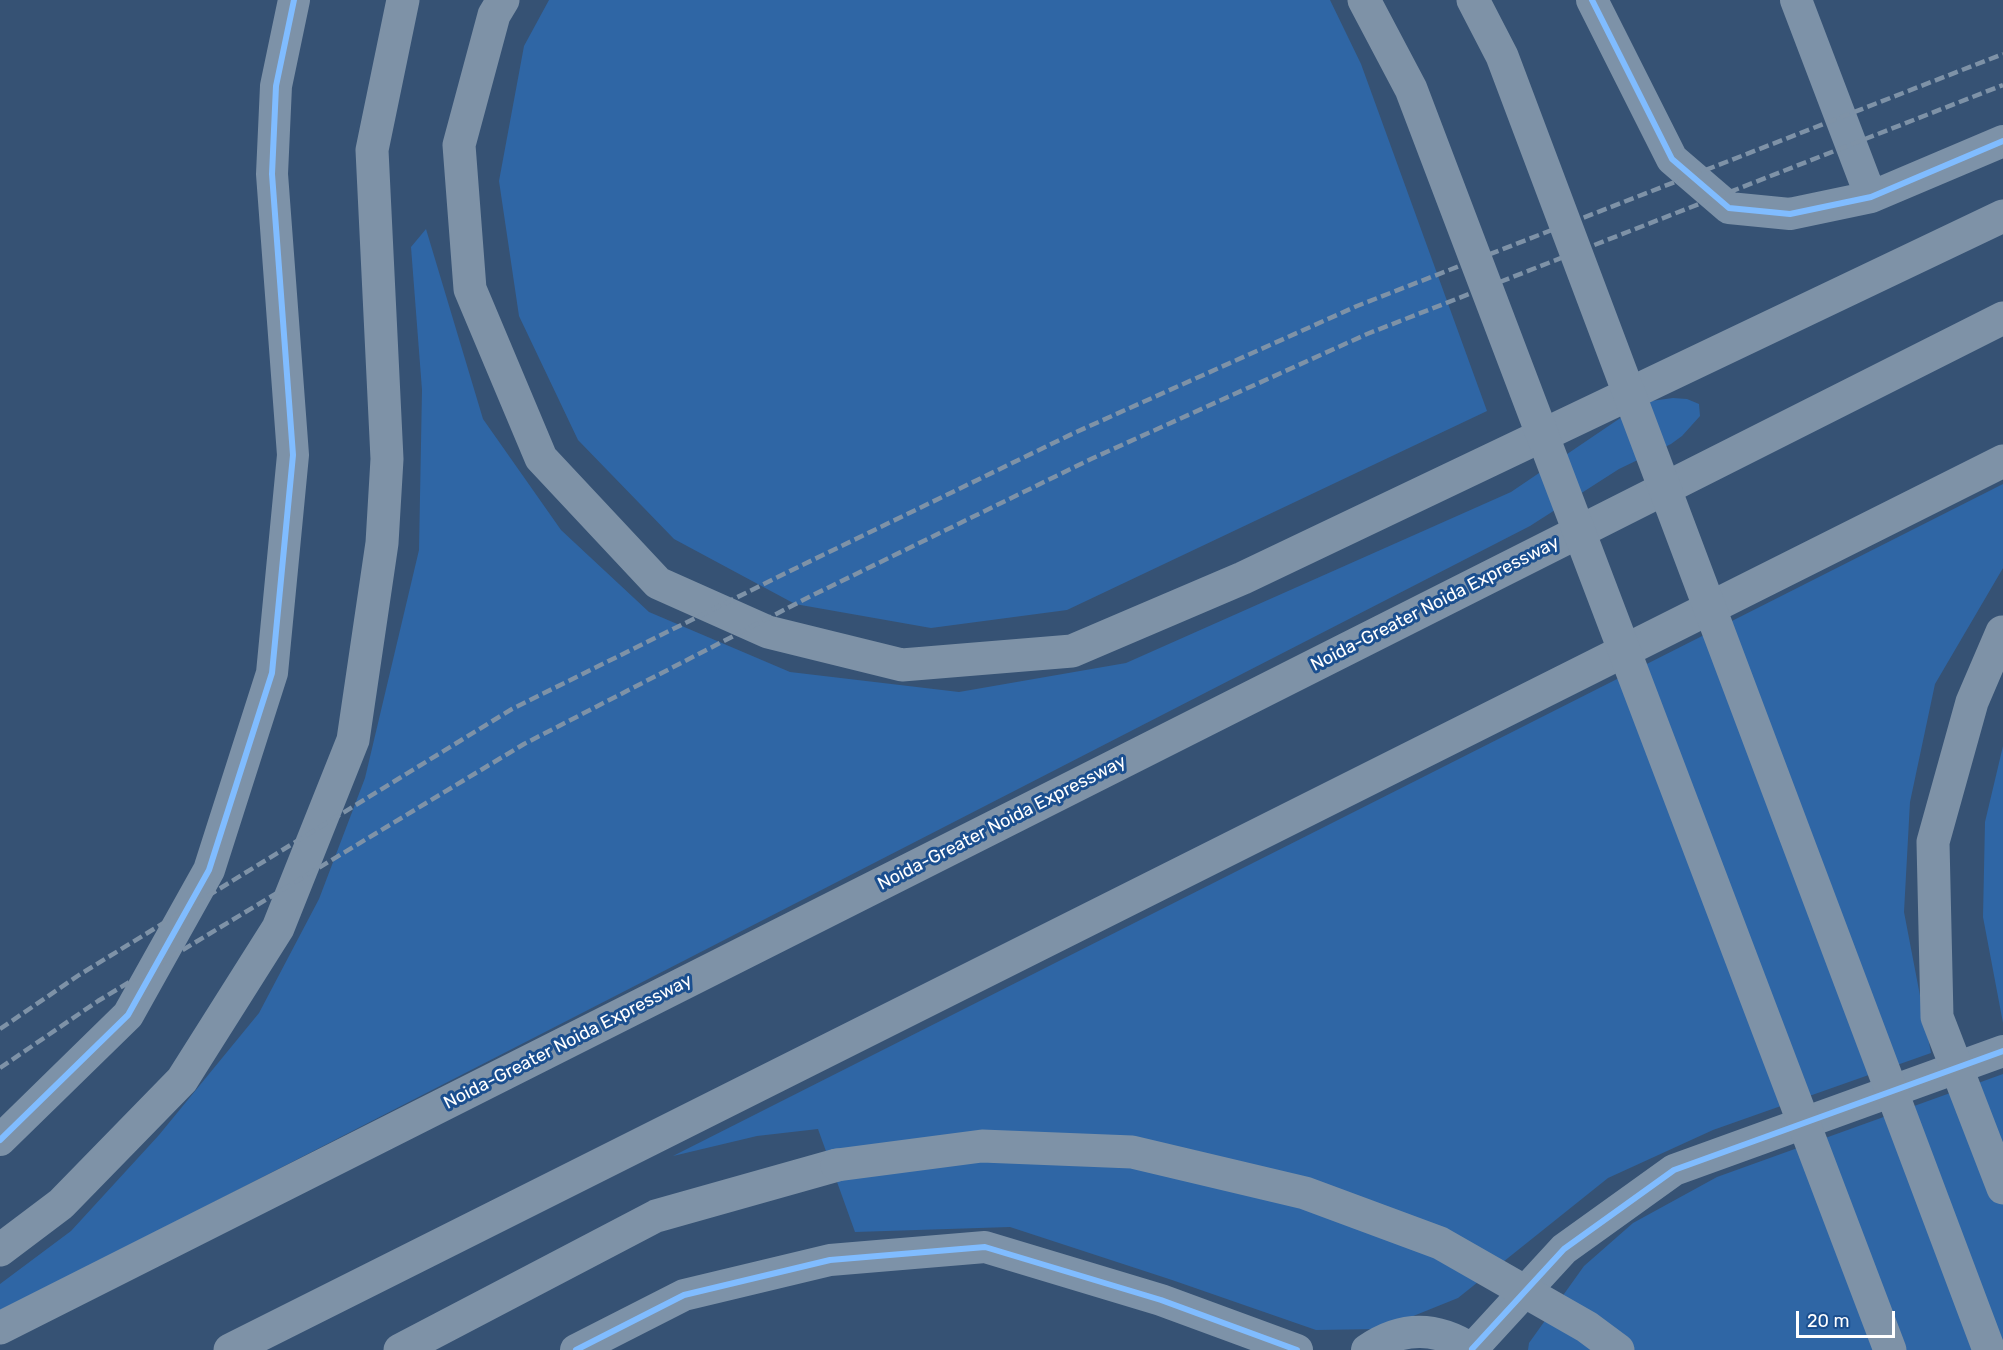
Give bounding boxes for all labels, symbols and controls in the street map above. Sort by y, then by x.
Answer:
street label: Noida-Greater Noida Expressway [1307,532,1563,676]
street label: Noida-Greater Noida Expressway [874,751,1130,895]
street label: Noida-Greater Noida Expressway [440,970,696,1114]
scale bar [1799,1299,1898,1337]
text: 20 m [1807,1310,1849,1332]

